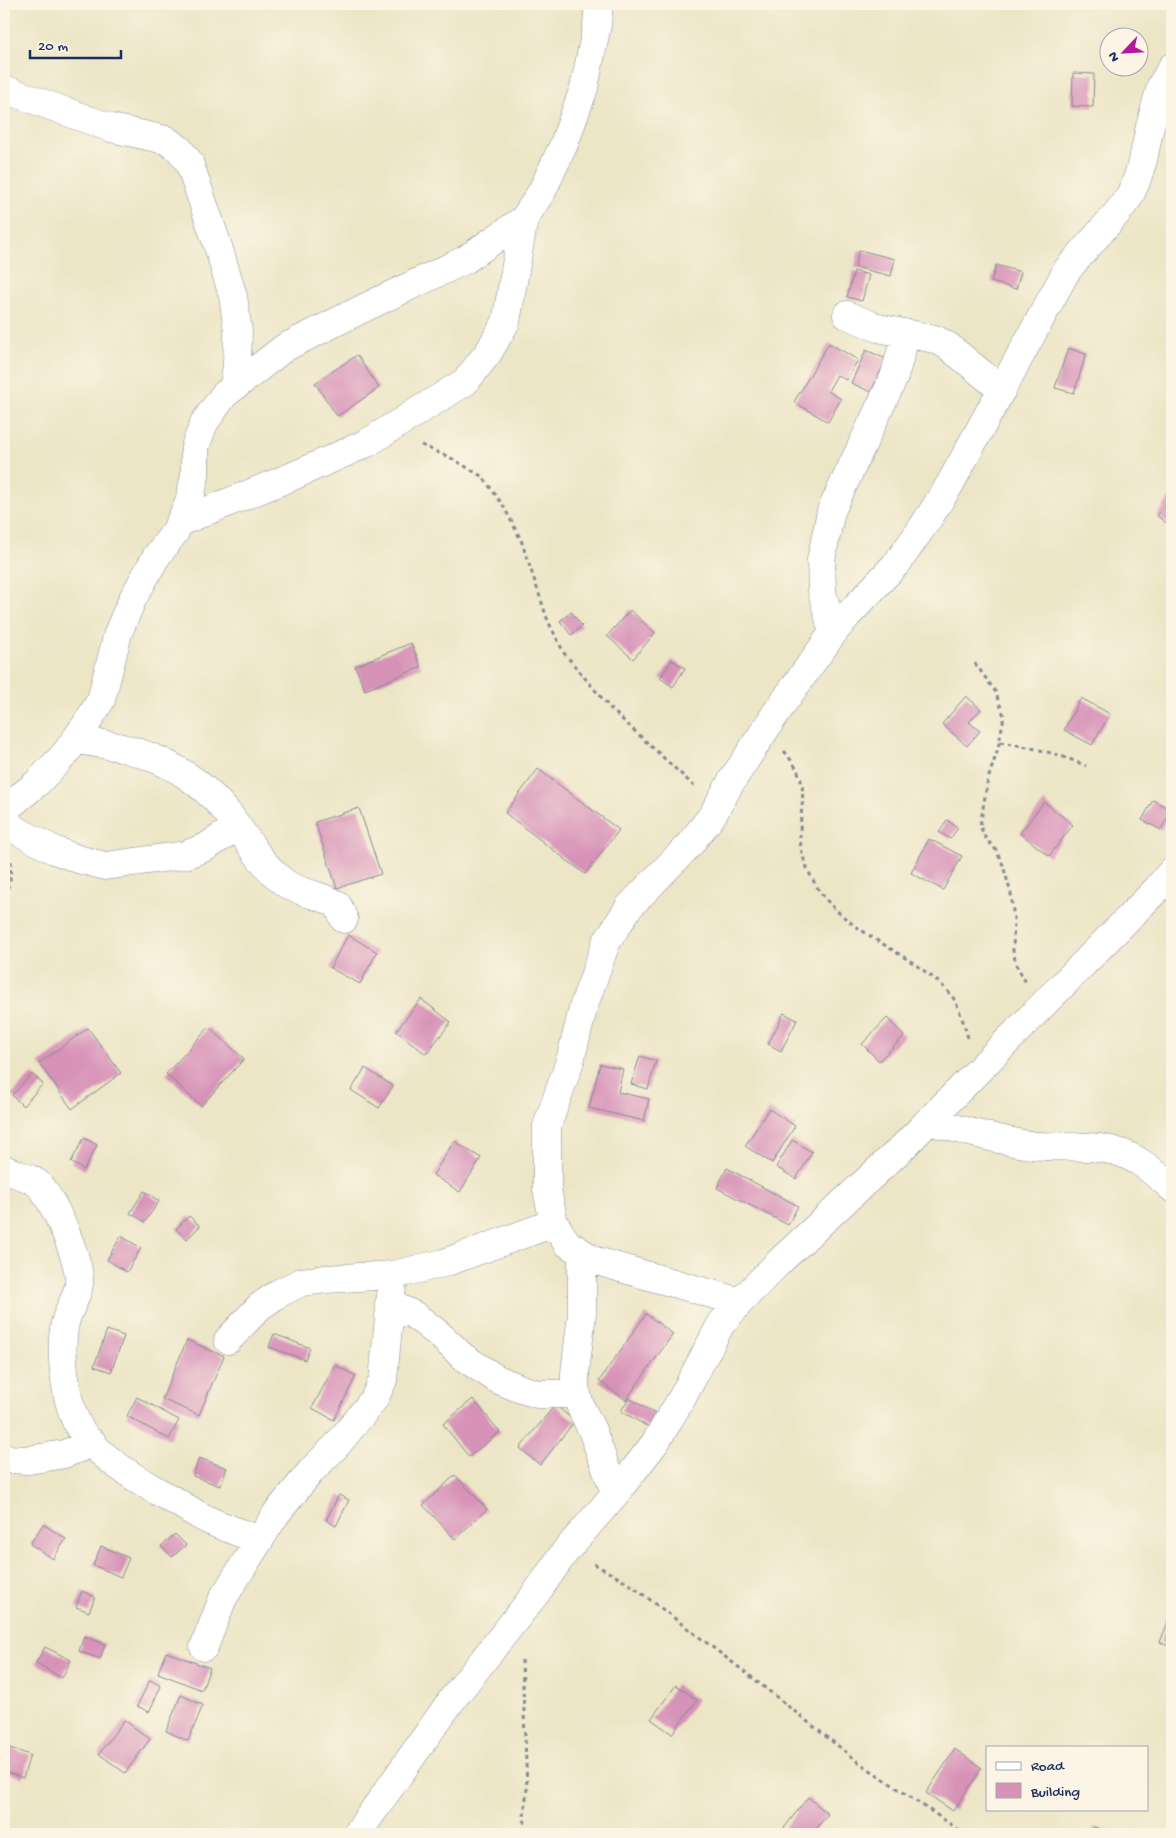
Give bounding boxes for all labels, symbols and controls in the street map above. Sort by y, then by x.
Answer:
scale bar [30,28,121,60]
north arrow [1098,28,1148,78]
text: 20 m [38,38,68,56]
text: N [1105,49,1124,64]
legend [986,1746,1148,1810]
text: Road [1031,1758,1065,1776]
text: Building [1030,1784,1080,1802]

